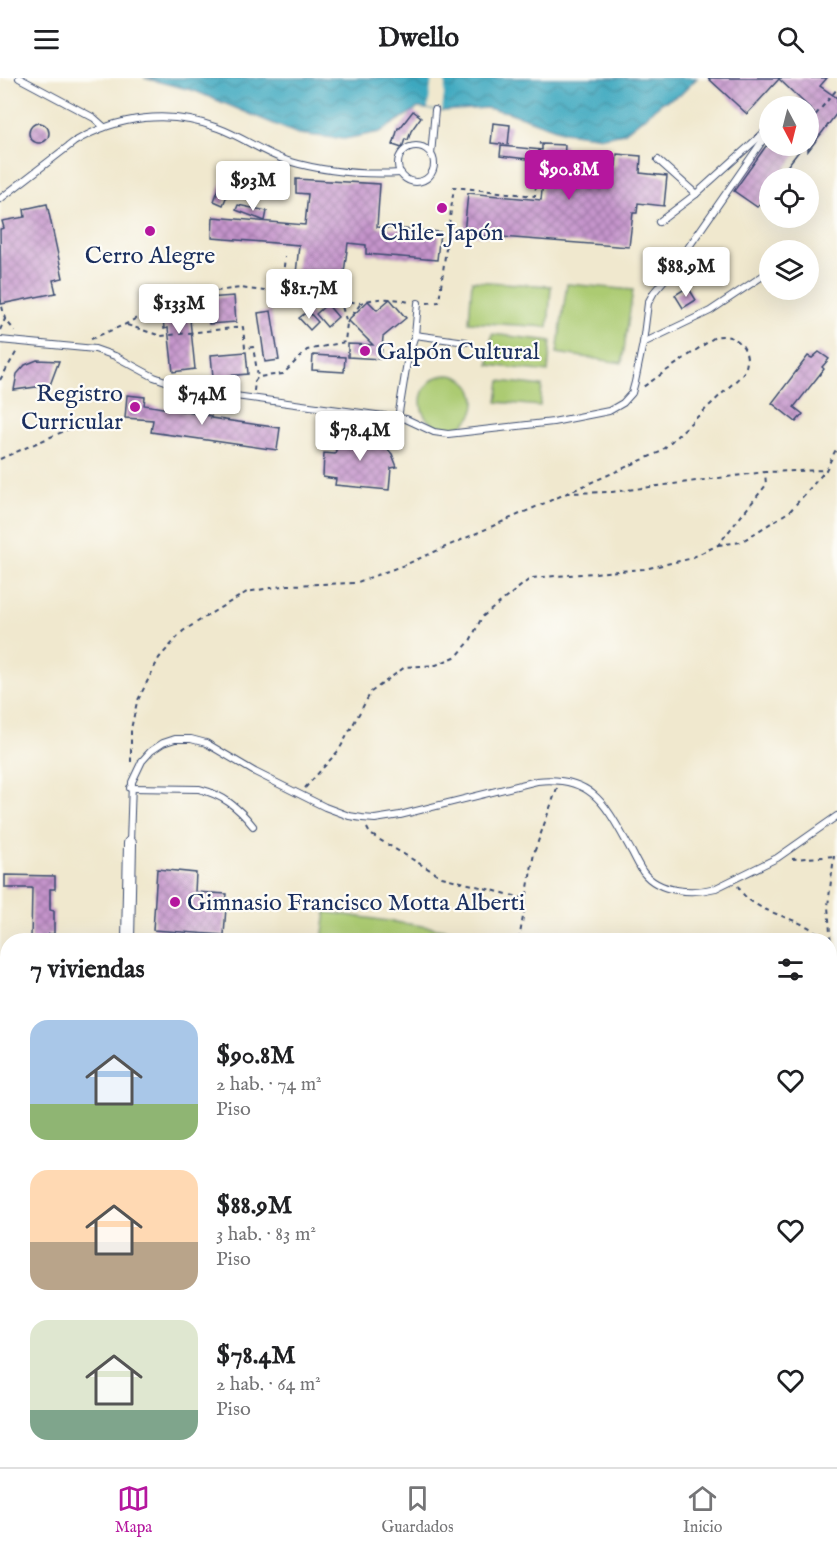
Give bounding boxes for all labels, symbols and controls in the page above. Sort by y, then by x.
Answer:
text: Dwello [378,22,459,56]
icon: menu [30,23,63,56]
icon: search [774,23,807,56]
north arrow [759,96,819,156]
map controls [759,96,819,300]
pin: $90.8M [520,150,618,201]
text: $90.8M [539,157,599,182]
pin: $93M [217,161,289,212]
text: $93M [230,168,276,193]
button: locate [759,168,819,228]
marker: Chile-Japón [435,201,449,215]
place label: Chile-Japón [380,218,504,249]
marker: Cerro Alegre [143,224,157,238]
button: layers [759,240,819,300]
place label: Cerro Alegre [85,241,215,272]
pin: $88.9M [637,247,735,298]
text: $88.9M [657,254,715,279]
pin: $81.7M [260,269,358,320]
text: $81.7M [280,276,338,301]
pin: $133M [137,284,221,335]
text: $133M [153,291,205,316]
place label: Galpón Cultural [377,337,540,368]
marker: Galpón Cultural [358,344,372,358]
pin: $74M [166,375,238,426]
place label: Registro Curricular [21,379,123,438]
text: $74M [178,382,226,407]
marker: Registro Curricular [128,400,142,414]
pin: $78.4M [311,411,409,462]
text: $78.4M [329,418,391,443]
place label: Gimnasio Francisco Motta Alberti [187,888,525,919]
marker: Gimnasio Francisco Motta Alberti [168,895,182,909]
text: 7 viviendas [30,953,145,986]
icon: filters [774,953,807,986]
text: $90.8M [216,1039,295,1072]
icon: home [78,1044,150,1116]
icon: heart [774,1064,807,1097]
text: 2 hab. · 74 m² [216,1072,322,1097]
text: Piso [216,1097,251,1122]
text: $88.9M [216,1189,292,1222]
icon: home [78,1194,150,1266]
icon: heart [774,1214,807,1247]
text: 3 hab. · 83 m² [216,1222,316,1247]
text: Piso [216,1247,251,1272]
text: $78.4M [216,1339,296,1372]
icon: home [78,1344,150,1416]
icon: heart [774,1364,807,1397]
text: 2 hab. · 64 m² [216,1372,321,1397]
text: Piso [216,1397,251,1422]
tab: Mapa [115,1482,152,1538]
tab: Guardados [382,1482,454,1538]
tab: Inicio [683,1482,722,1538]

